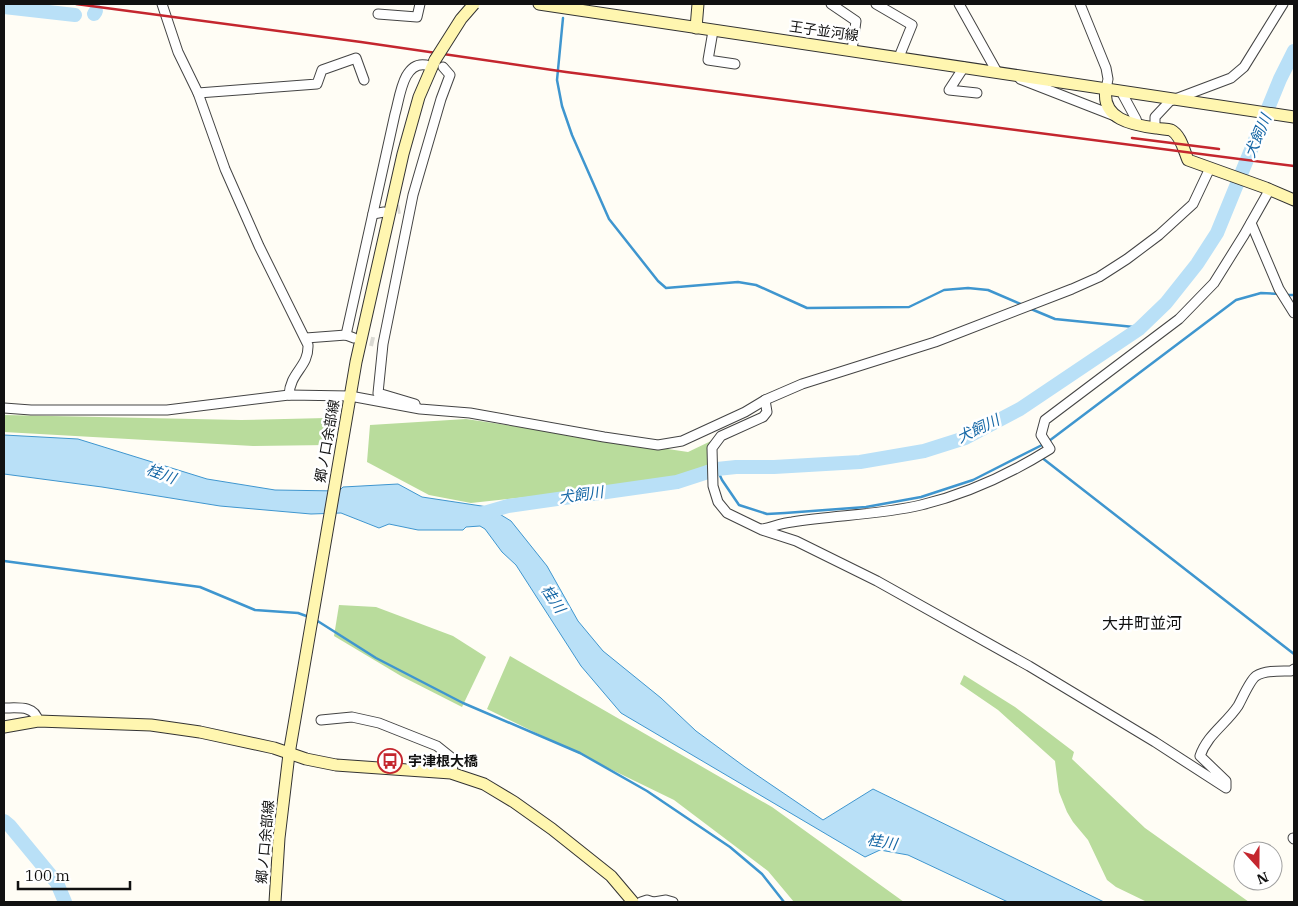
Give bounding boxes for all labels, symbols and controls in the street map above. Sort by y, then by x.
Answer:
street label: 王子並河線 [788,17,860,45]
water label: 犬飼川 [1240,110,1276,160]
street label: 郷ノ口余部線 [311,398,343,484]
water label: 犬飼川 [953,409,1004,447]
water label: 桂川 [144,459,180,488]
water label: 犬飼川 [557,482,607,507]
water label: 桂川 [537,581,571,618]
district label: 大井町並河 [1102,613,1182,633]
bus stop icon: 宇津根大橋 [377,748,403,774]
place label: 宇津根大橋 [408,752,478,770]
street label: 郷ノ口余部線 [252,799,278,885]
water label: 桂川 [866,830,900,854]
north arrow [1233,841,1283,891]
scale bar [18,858,130,890]
text: 100 m [25,866,70,885]
text: N [1254,868,1271,889]

